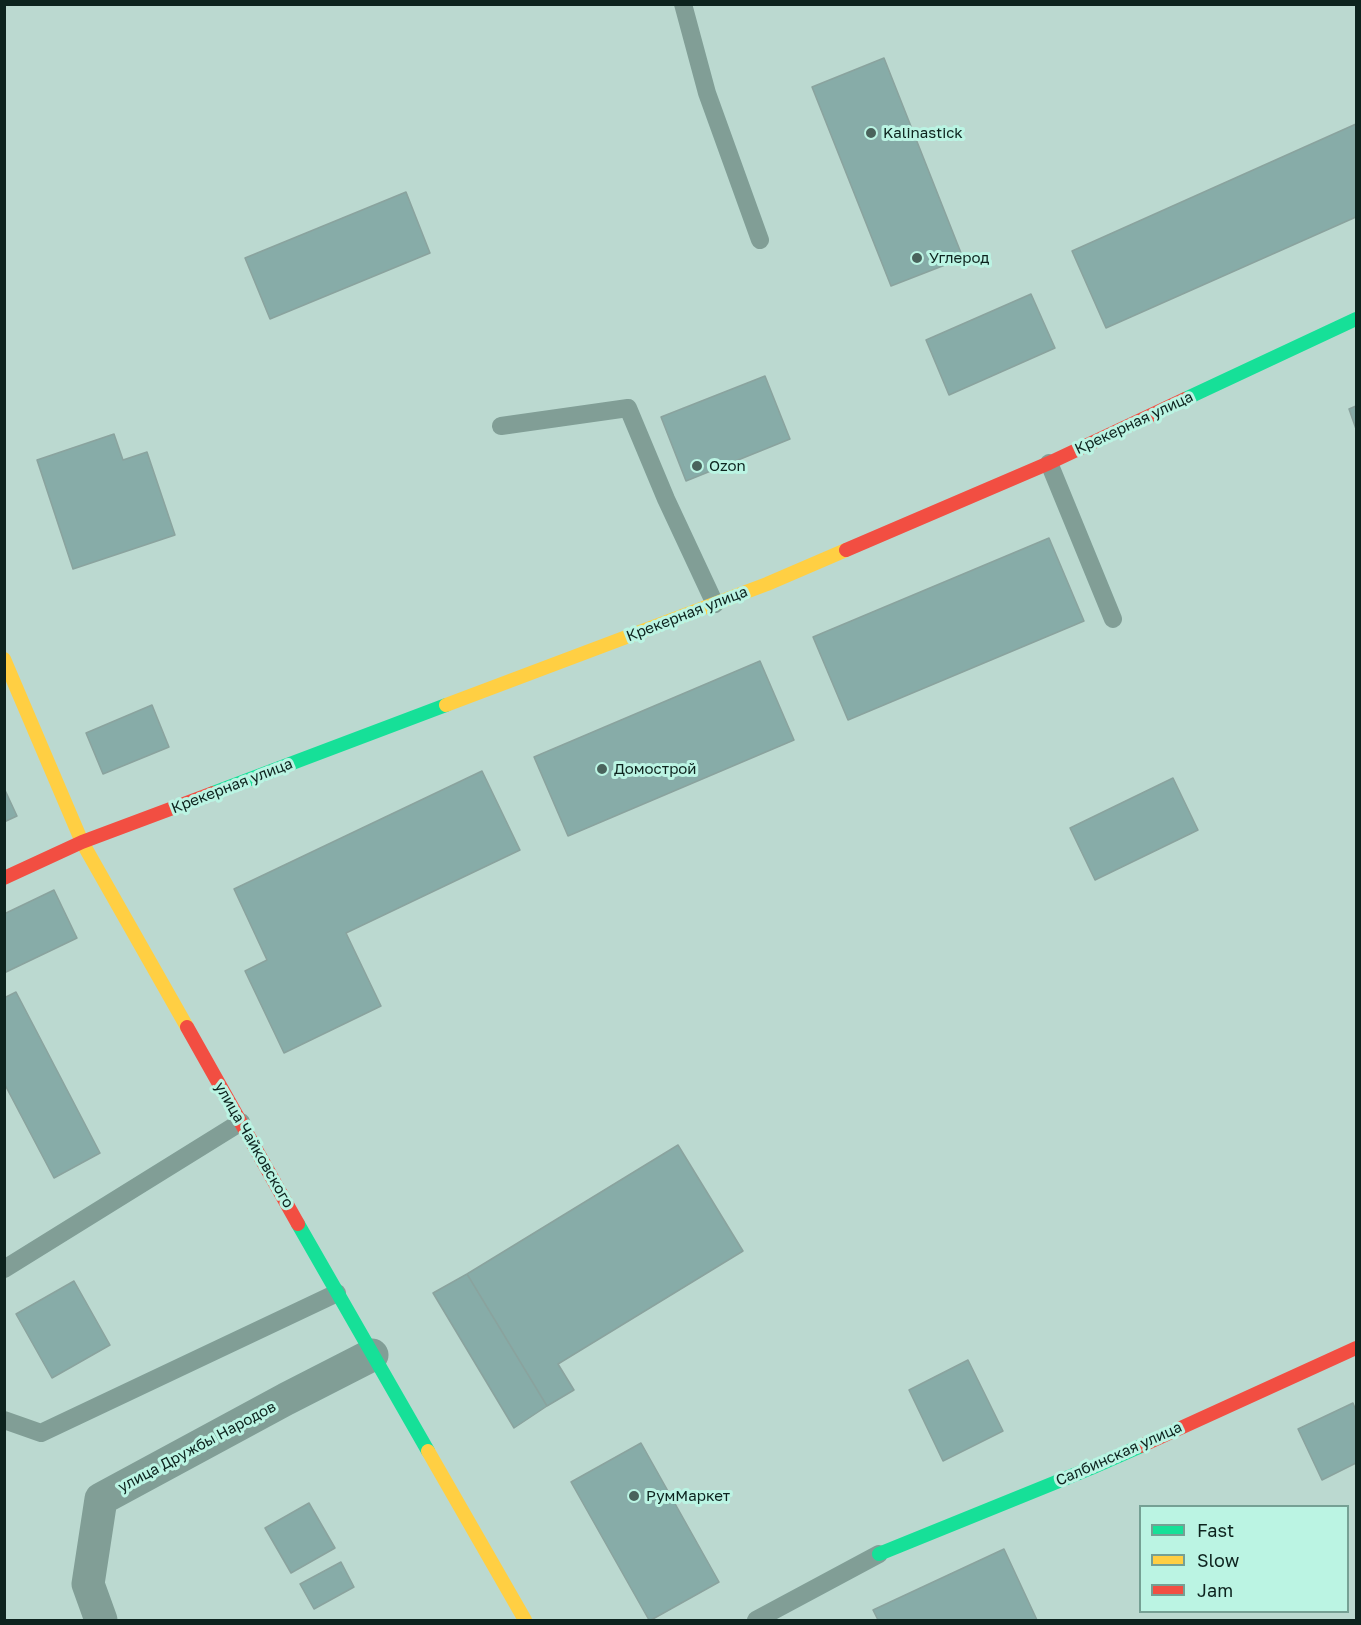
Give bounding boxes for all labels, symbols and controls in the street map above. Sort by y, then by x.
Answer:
place label: Kalinastick [883,124,963,142]
marker: Kalinastick [864,126,878,140]
place label: Углерод [929,249,989,267]
marker: Углерод [910,251,924,265]
street label: Крекерная улица [1072,388,1196,458]
place label: Ozon [709,457,746,475]
marker: Ozon [690,459,704,473]
street label: Крекерная улица [624,583,750,645]
street label: Крекерная улица [169,755,295,817]
place label: Домострой [614,760,696,778]
marker: Домострой [595,762,609,776]
street label: улица Чайковского [211,1079,297,1211]
street label: улица Дружбы Народов [115,1398,279,1496]
street label: Салбинская улица [1053,1418,1185,1490]
place label: РумМаркет [646,1487,730,1505]
marker: РумМаркет [627,1489,641,1503]
legend [1139,1505,1349,1613]
text: Fast [1197,1519,1234,1541]
text: Slow [1197,1549,1239,1571]
text: Jam [1197,1579,1233,1601]

